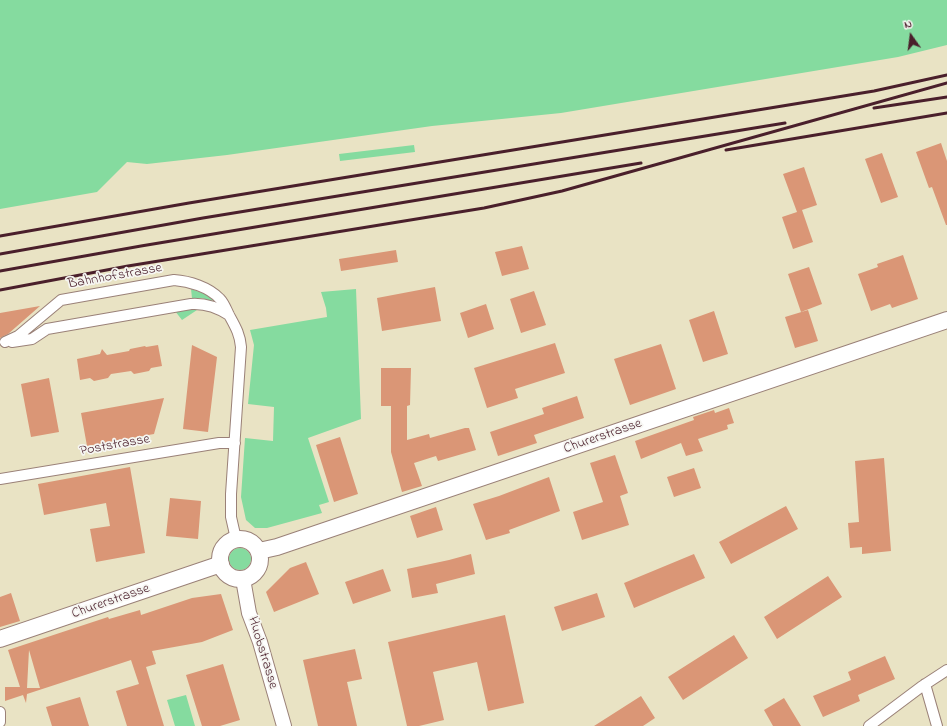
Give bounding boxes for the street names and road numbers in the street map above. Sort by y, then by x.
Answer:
street label: Bahnhofstrasse [67,260,163,294]
street label: Churerstrasse [562,416,644,458]
street label: Poststrasse [79,432,151,460]
street label: Churerstrasse [70,581,152,623]
street label: Huobstrasse [243,615,281,691]

